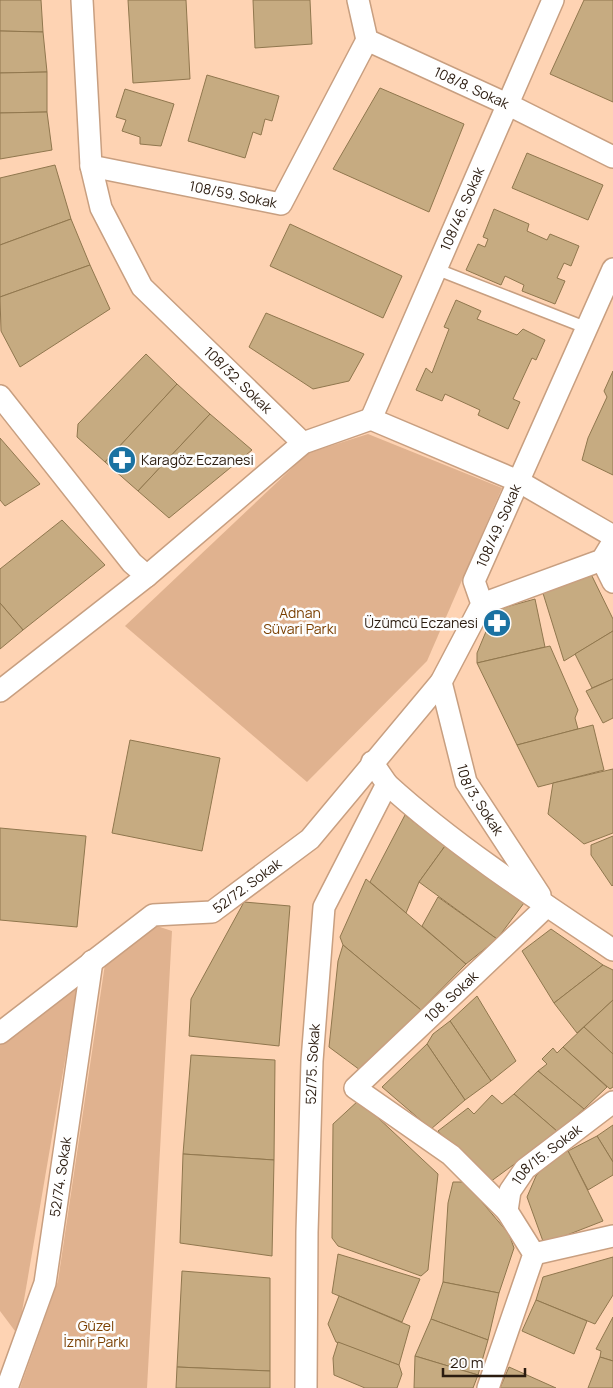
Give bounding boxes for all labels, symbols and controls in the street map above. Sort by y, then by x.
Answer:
street label: 108/8. Sokak [431,62,513,113]
street label: 108/46. Sokak [435,163,489,254]
street label: 108/59. Sokak [188,176,280,212]
street label: 108/32. Sokak [200,342,277,418]
pharmacy icon: Karagöz Eczanesi [107,445,137,475]
place label: Karagöz Eczanesi [141,450,254,469]
street label: 108/49. Sokak [471,480,525,570]
park label: Adnan Süvari Parkı [263,603,337,638]
pharmacy icon: Üzümcü Eczanesi [482,608,512,638]
place label: Üzümcü Eczanesi [364,613,478,632]
street label: 108/3. Sokak [453,762,509,840]
street label: 52/72. Sokak [209,853,286,917]
street label: 108. Sokak [420,966,483,1026]
street label: 52/75. Sokak [301,1022,324,1105]
street label: 108/15. Sokak [507,1119,586,1188]
street label: 52/74. Sokak [45,1134,75,1218]
park label: Güzel İzmir Parkı [64,1316,128,1351]
scale bar [443,1346,526,1378]
text: 20 m [450,1352,483,1373]

